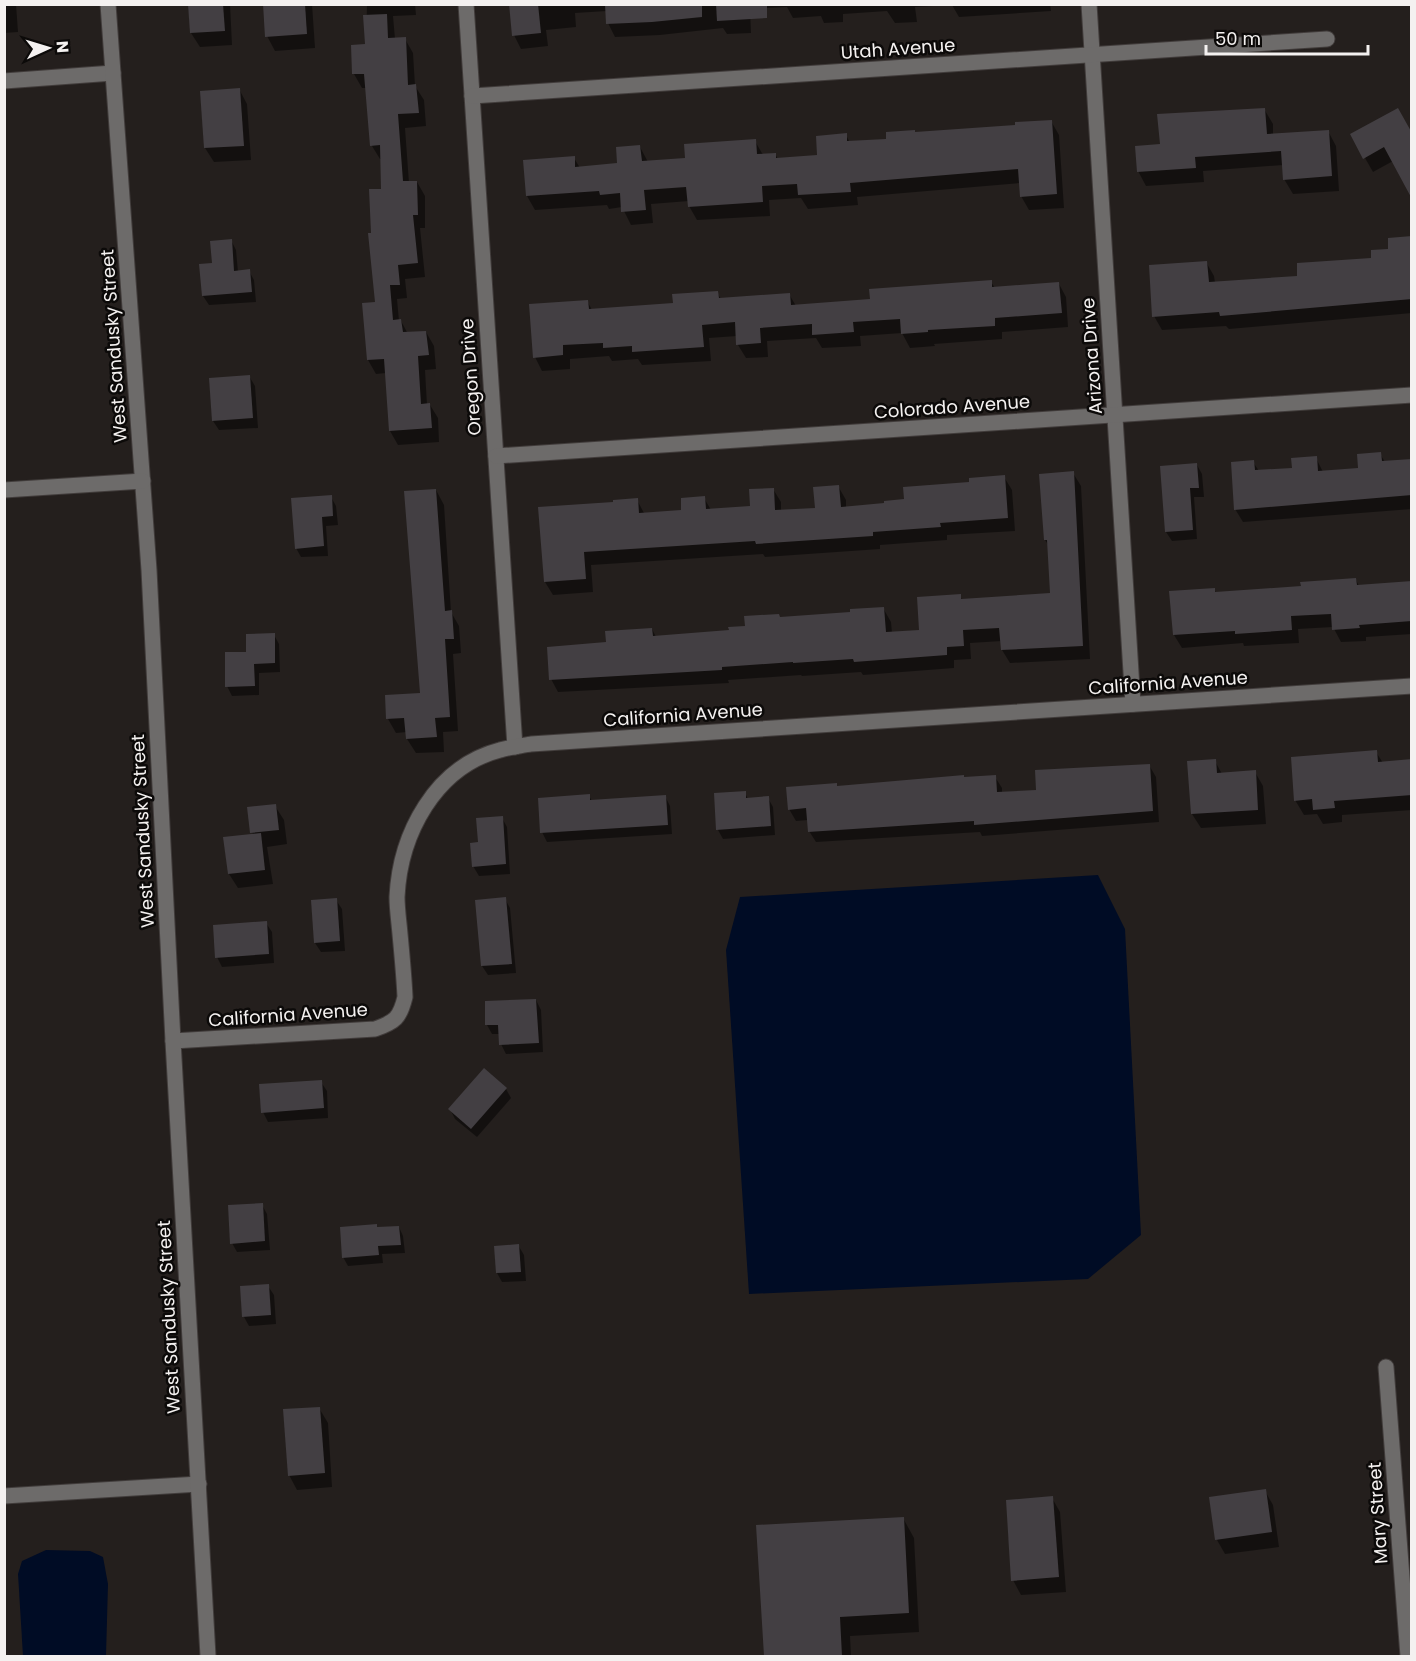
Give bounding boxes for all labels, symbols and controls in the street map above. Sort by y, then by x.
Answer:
north arrow [18,18,78,78]
scale bar [1206,18,1368,56]
text: 50 m [1215,26,1261,51]
street label: Utah Avenue [840,32,956,65]
text: N [51,40,74,54]
street label: West Sandusky Street [94,249,133,444]
street label: Arizona Drive [1075,297,1108,415]
street label: Oregon Drive [454,318,487,436]
street label: Colorado Avenue [873,389,1031,424]
street label: California Avenue [1087,664,1248,701]
street label: California Avenue [602,696,763,733]
street label: West Sandusky Street [125,734,160,928]
street label: California Avenue [207,996,368,1033]
street label: West Sandusky Street [151,1220,186,1414]
street label: Mary Street [1361,1461,1394,1565]

